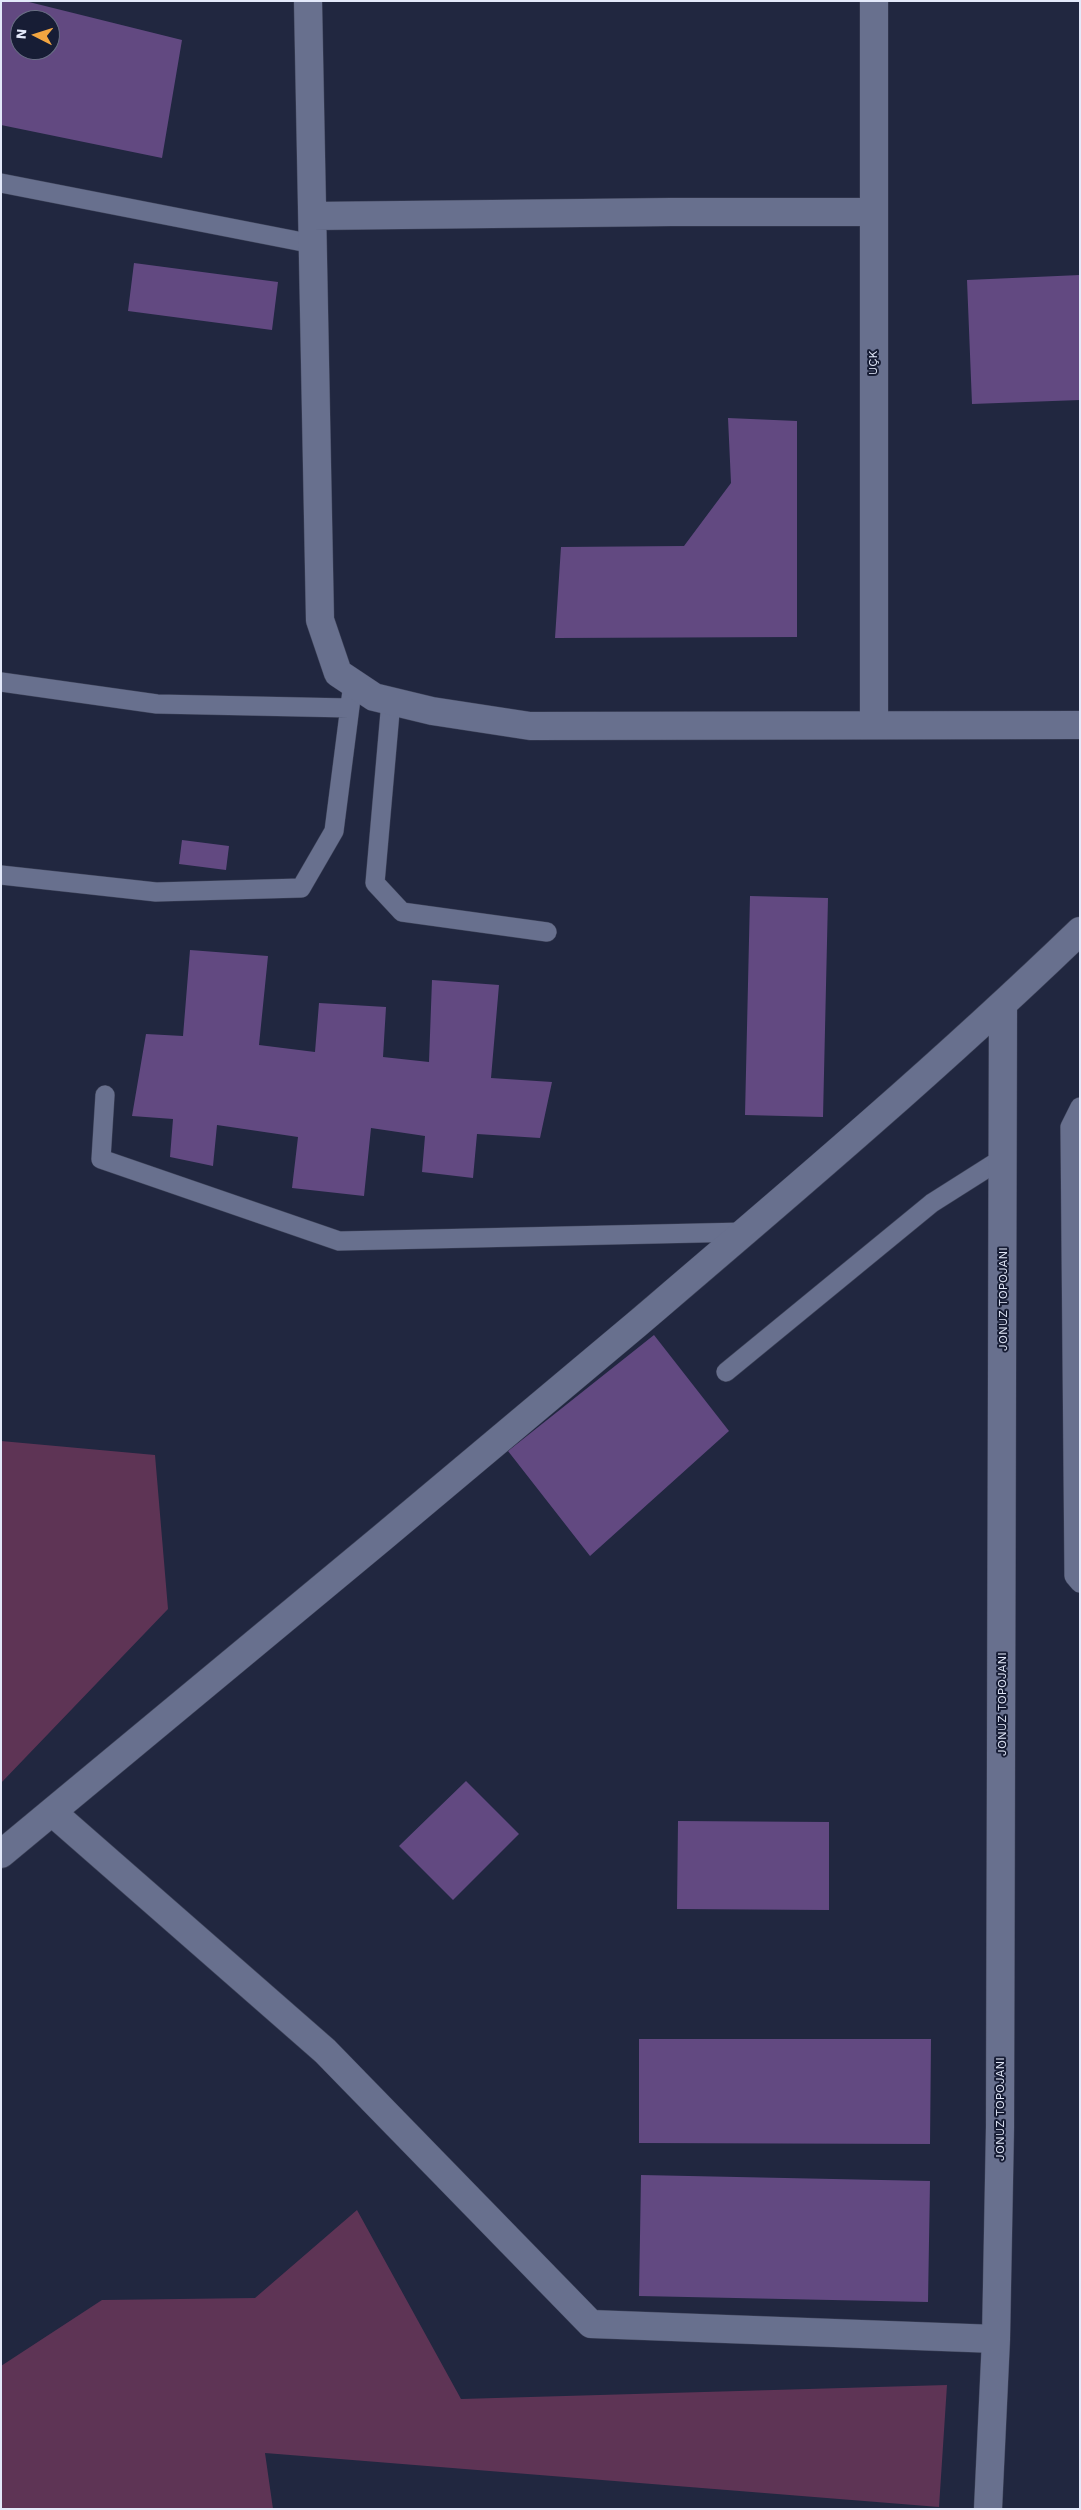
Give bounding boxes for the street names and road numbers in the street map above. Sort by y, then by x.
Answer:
street label: UÇK [866,351,880,375]
street label: JONUZ TOPOJANI [996,1247,1010,1351]
street label: JONUZ TOPOJANI [995,1652,1009,1756]
street label: JONUZ TOPOJANI [993,2057,1007,2161]

